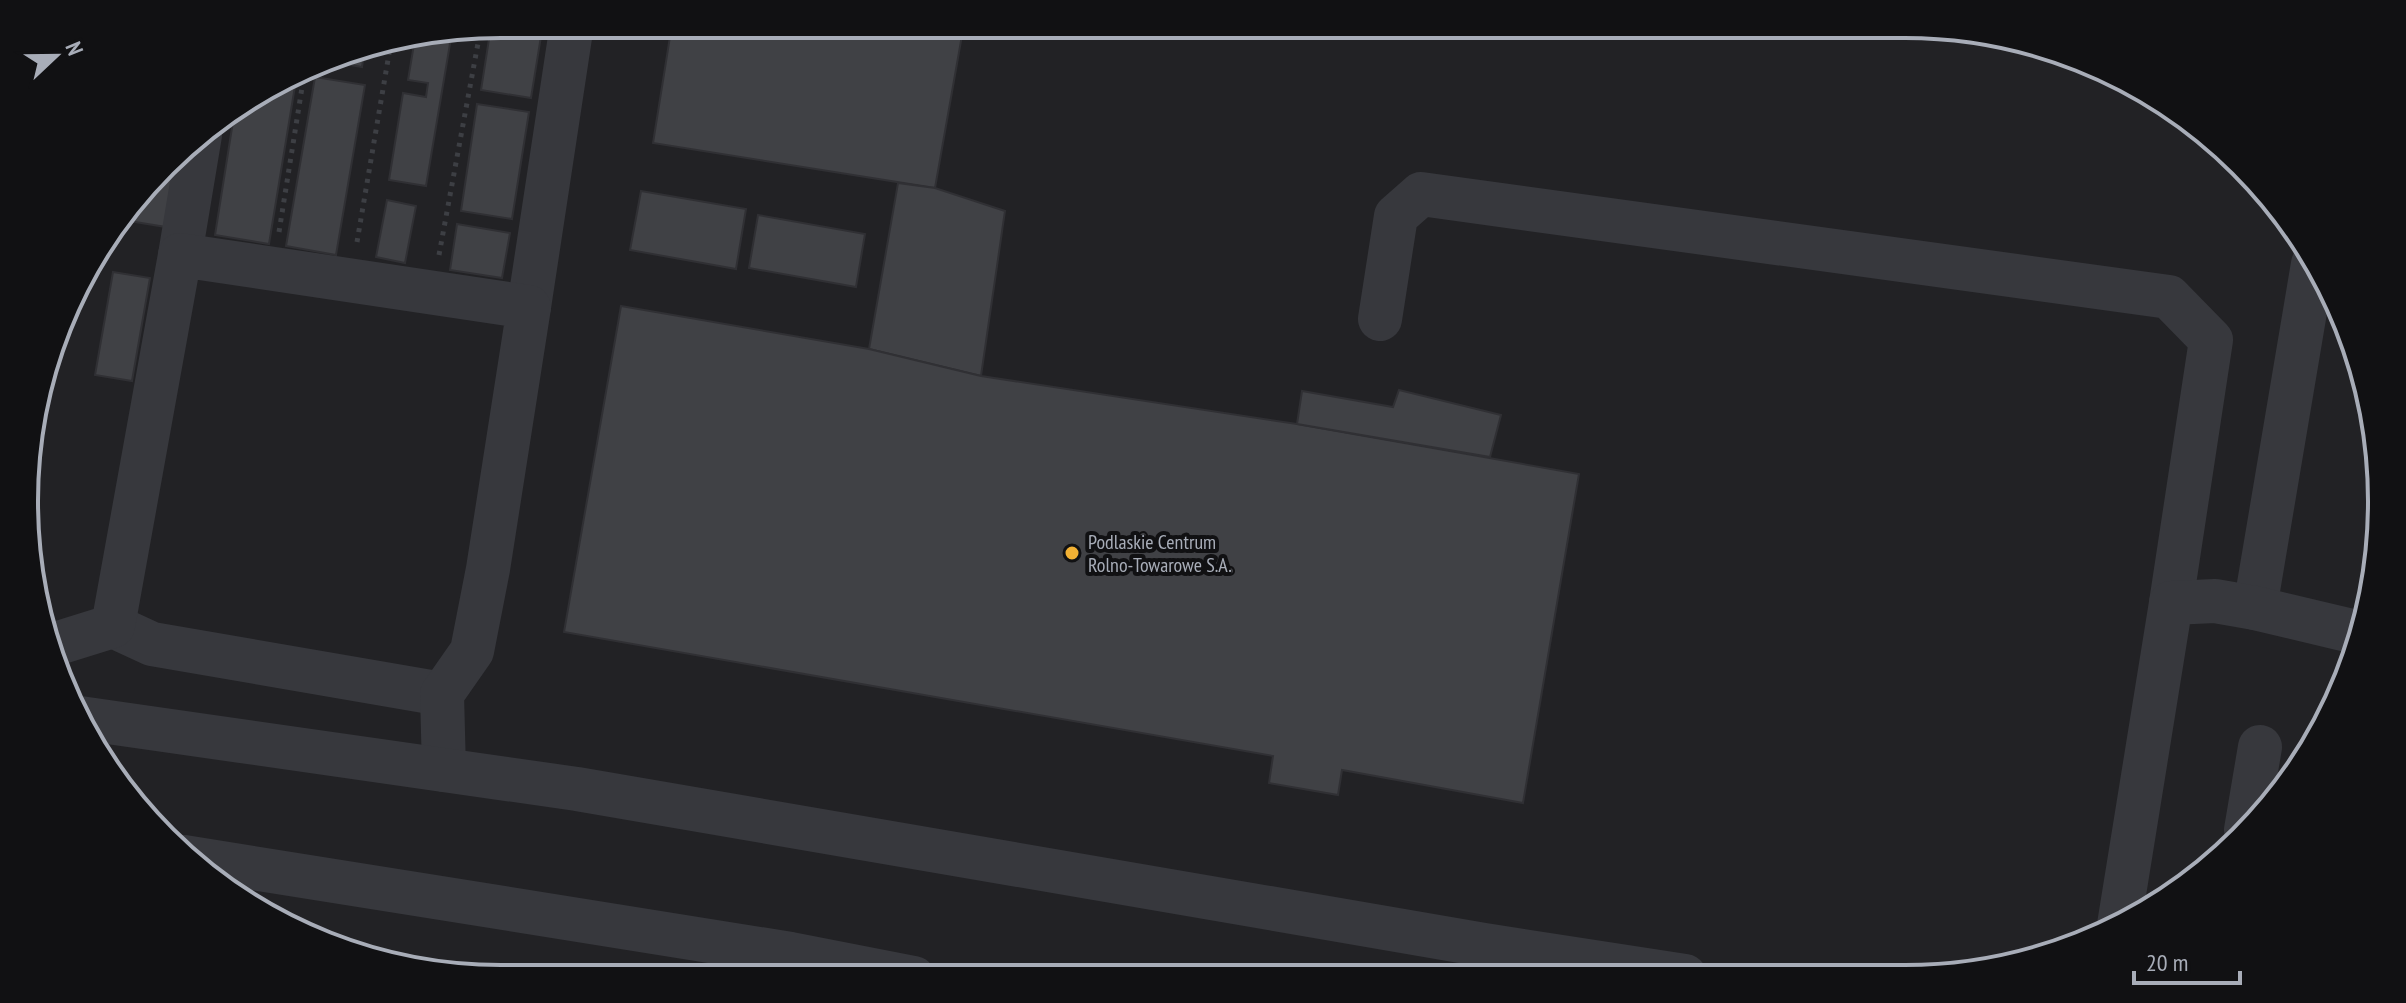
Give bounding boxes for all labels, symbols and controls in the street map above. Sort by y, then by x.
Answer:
north arrow [16,16,96,96]
text: N [59,38,90,59]
place label: Podlaskie Centrum Rolno-Towarowe S.A. [1088,529,1232,578]
marker: Podlaskie Centrum Rolno-Towarowe S.A. [1063,544,1081,562]
scale bar [2134,935,2240,985]
text: 20 m [2146,947,2188,978]

